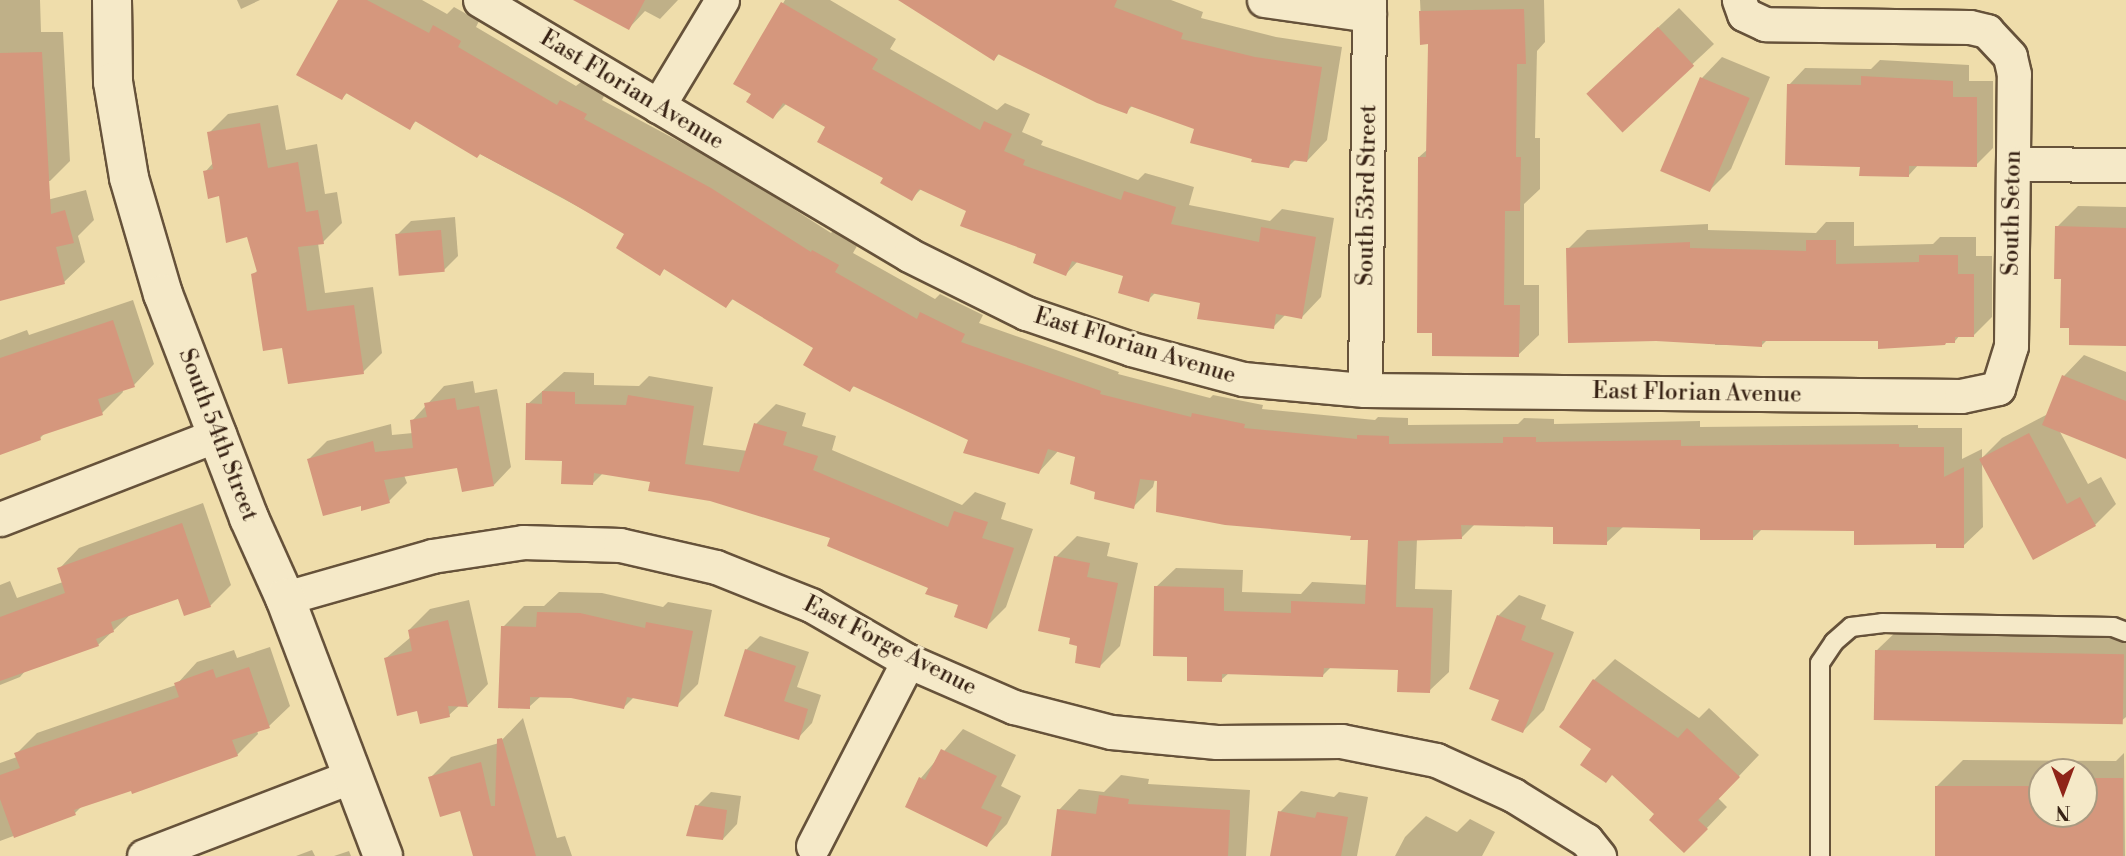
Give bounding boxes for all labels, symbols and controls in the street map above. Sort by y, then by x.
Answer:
street label: East Florian Avenue [535,24,729,156]
street label: South 53rd Street [1352,104,1382,286]
street label: South Seton [1997,150,2027,276]
street label: East Florian Avenue [1031,302,1239,390]
street label: South 54th Street [172,345,264,525]
street label: East Florian Avenue [1592,377,1802,409]
street label: East Forge Avenue [799,590,981,702]
north arrow [2028,758,2098,828]
text: N [2055,800,2071,824]

